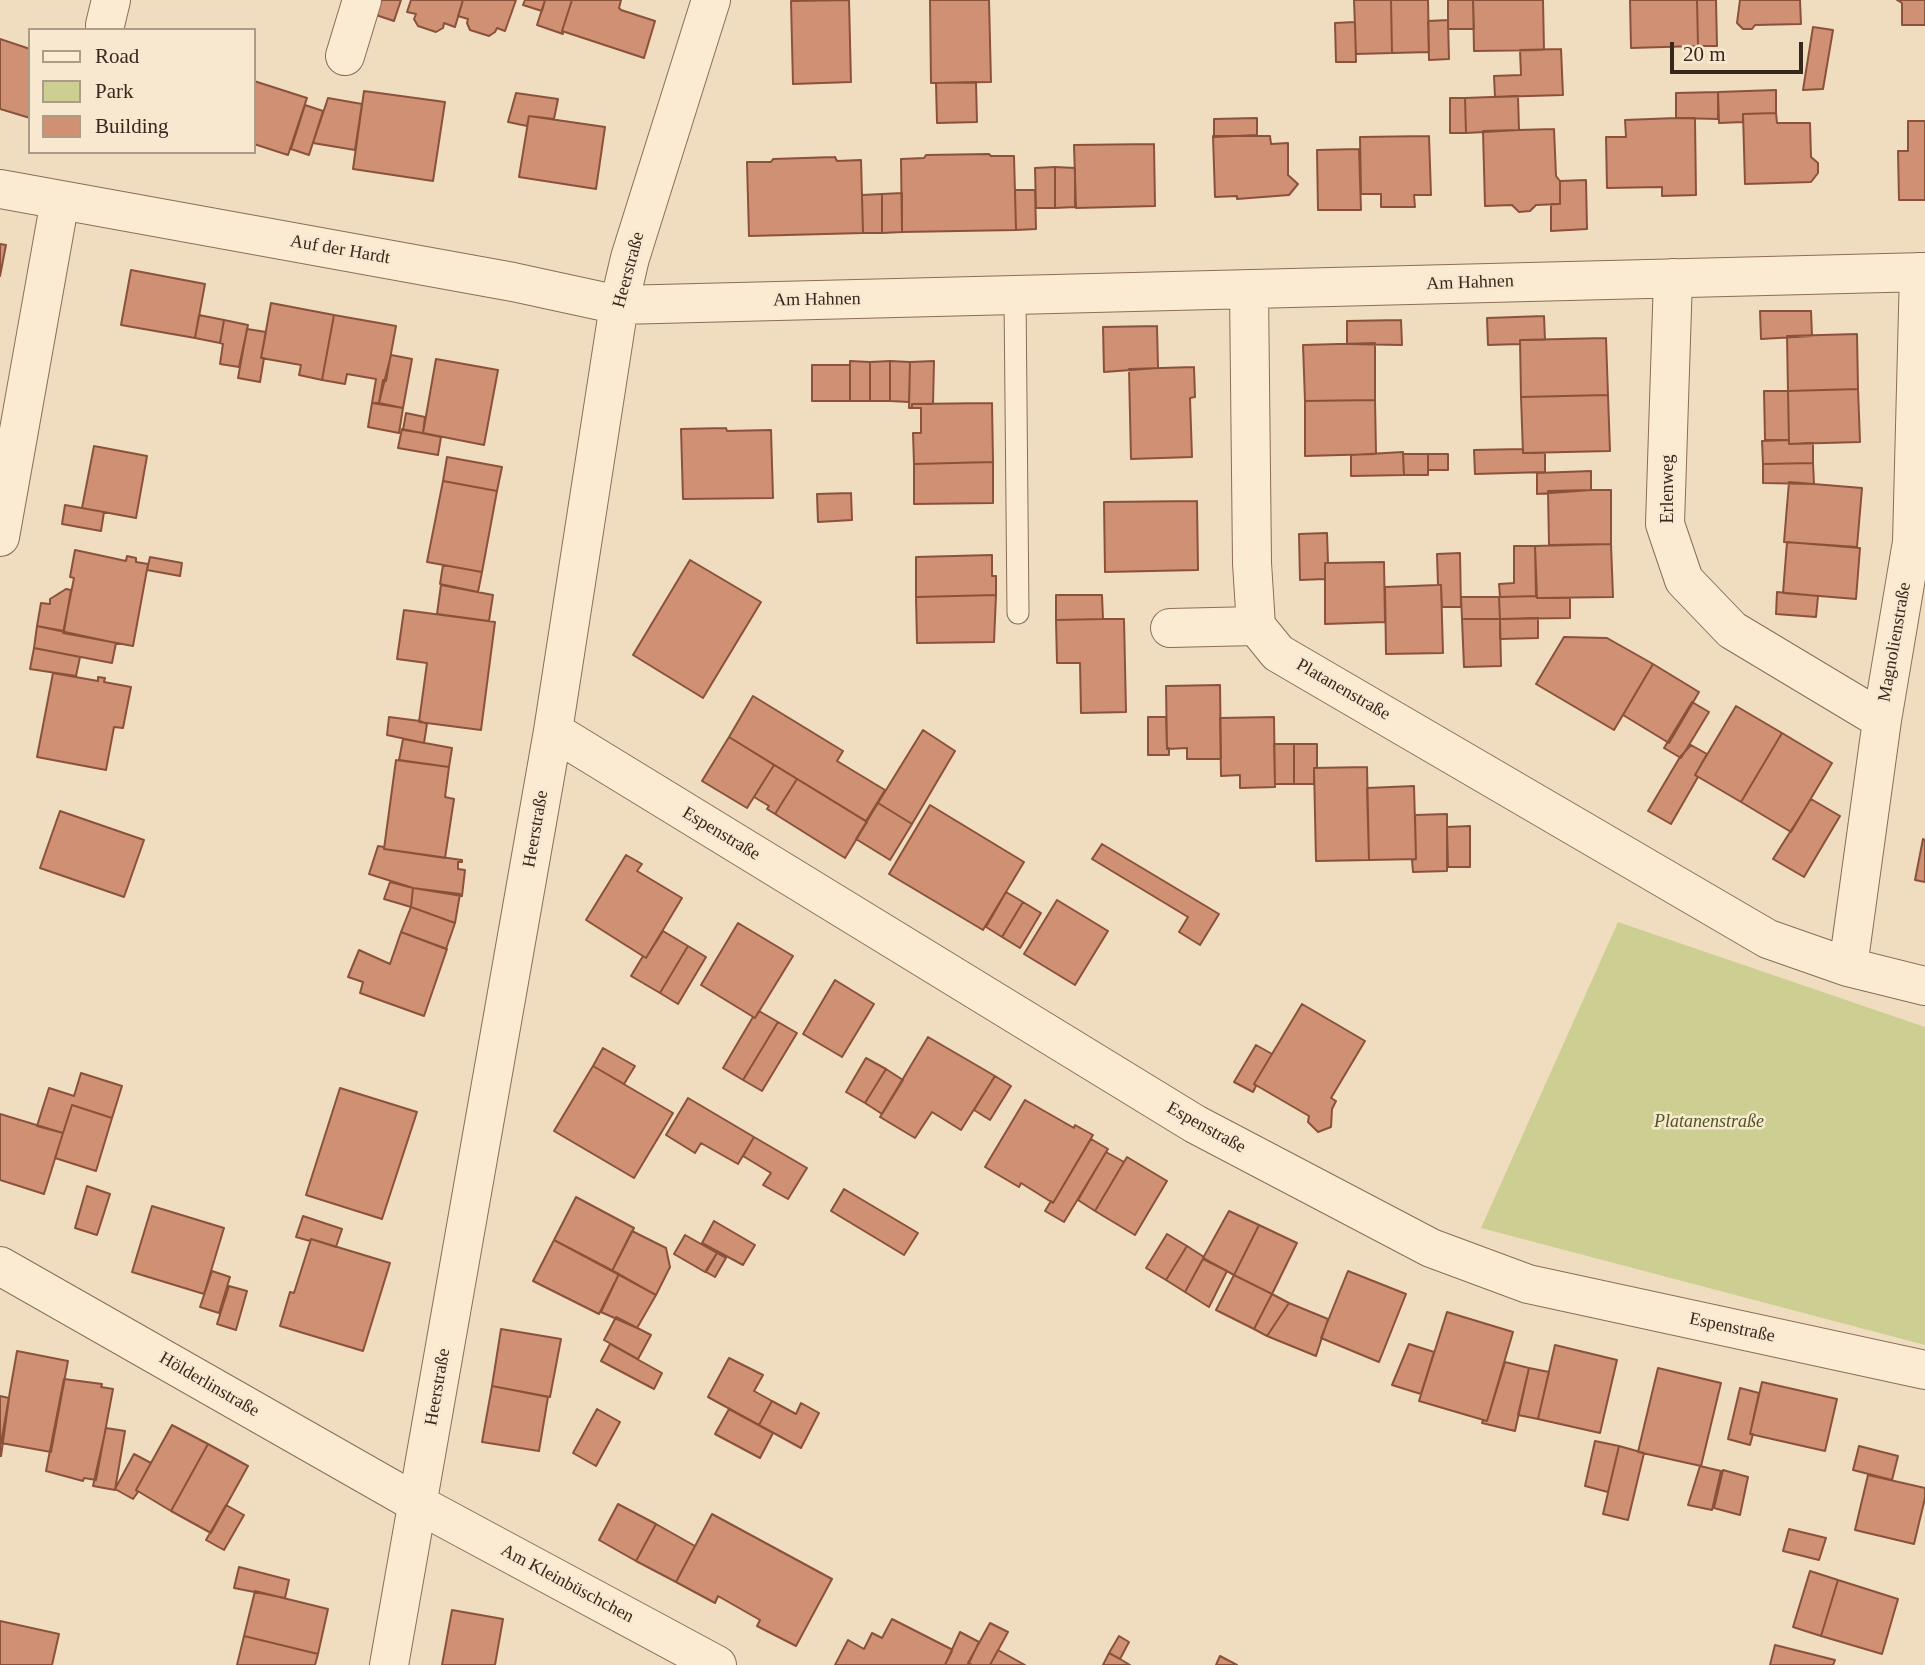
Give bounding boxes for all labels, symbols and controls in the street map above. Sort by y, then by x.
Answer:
legend [28,28,256,154]
scale bar [1673,28,1806,72]
text: 20 m [1683,42,1726,66]
text: Road [95,44,139,68]
text: Park [95,79,134,103]
text: Building [95,114,169,138]
street label: Heerstraße [608,230,650,310]
street label: Auf der Hardt [288,231,392,269]
street label: Am Hahnen [1426,271,1514,295]
street label: Am Hahnen [773,288,861,312]
street label: Erlenweg [1657,455,1679,523]
street label: Magnolienstraße [1874,581,1916,703]
street label: Platanenstraße [1292,654,1394,726]
street label: Heerstraße [519,789,553,869]
street label: Espenstraße [678,802,764,866]
street label: Espenstraße [1163,1097,1249,1159]
park label: Platanenstraße [1654,1111,1764,1133]
street label: Espenstraße [1687,1308,1777,1348]
street label: Heerstraße [421,1347,455,1427]
street label: Hölderlinstraße [155,1348,263,1422]
street label: Am Kleinbüschchen [497,1540,637,1628]

